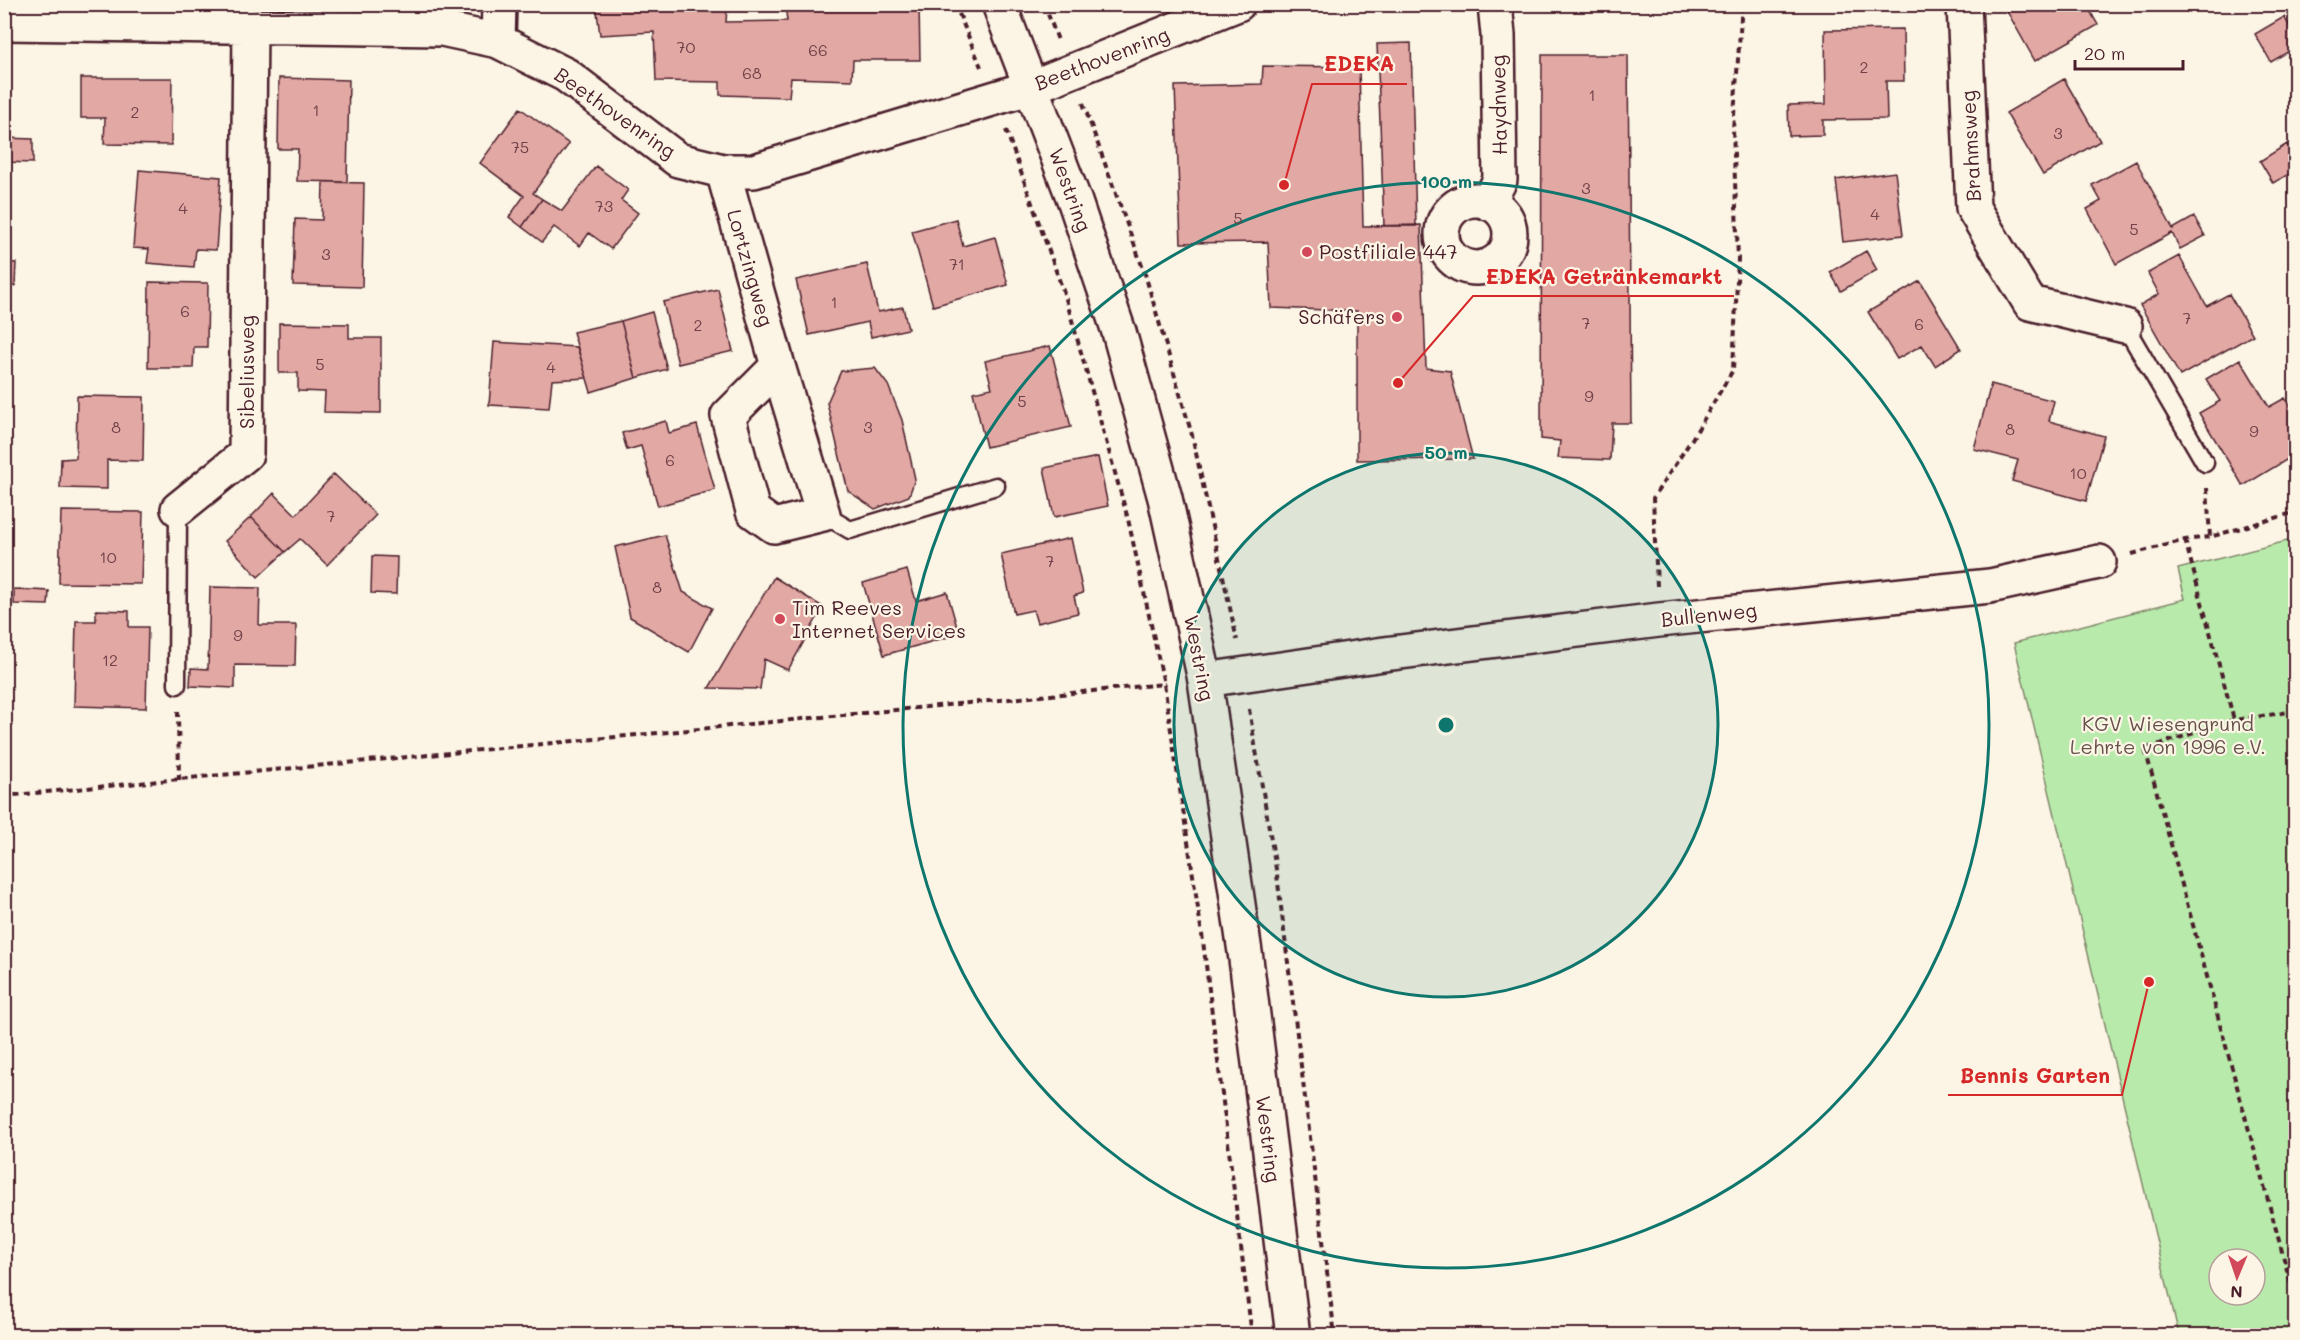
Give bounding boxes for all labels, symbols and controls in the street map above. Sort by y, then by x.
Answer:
street label: Beethovenring [1031,20,1173,96]
scale bar [2075,33,2183,71]
house number: 70 [677,36,696,57]
house number: 66 [808,39,828,60]
text: 20 m [2084,41,2125,65]
callout: EDEKA [1312,45,1407,84]
text: EDEKA [1324,49,1394,76]
street label: Haydnweg [1484,55,1512,155]
house number: 2 [1860,56,1868,77]
street label: Beethovenring [550,61,681,164]
house number: 68 [742,62,762,83]
house number: 1 [1588,84,1596,105]
street label: Brahmsweg [1954,90,1986,202]
house number: 1 [312,99,320,120]
house number: 2 [131,101,139,122]
house number: 3 [2053,122,2063,143]
house number: 75 [511,136,529,157]
street label: Westring [1044,144,1098,235]
text: 100 m [1420,169,1472,193]
house number: 3 [1581,177,1591,198]
house number: 73 [595,195,613,216]
house number: 4 [178,197,188,218]
house number: 4 [1870,203,1880,224]
street label: Lortzingweg [722,206,780,329]
house number: 5 [1233,207,1243,228]
house number: 5 [2129,218,2139,239]
place label: Postfiliale 447 [1319,238,1458,264]
house number: 3 [321,243,331,264]
marker: Postfiliale 447 [1300,245,1314,259]
house number: 71 [949,253,965,274]
callout: EDEKA Getränkemarkt [1473,257,1734,296]
text: EDEKA Getränkemarkt [1486,262,1722,289]
house number: 1 [830,291,838,312]
house number: 6 [180,300,190,321]
place label: Schäfers [1298,303,1385,329]
house number: 7 [2183,307,2192,328]
marker: Schäfers [1390,310,1404,324]
house number: 7 [1582,312,1591,333]
house number: 6 [1914,313,1924,334]
house number: 2 [694,314,702,335]
street label: Sibeliusweg [233,315,259,429]
house number: 5 [315,353,325,374]
house number: 4 [546,356,556,377]
house number: 9 [1584,385,1594,406]
house number: 5 [1017,390,1027,411]
house number: 8 [111,416,121,437]
house number: 3 [863,416,873,437]
house number: 8 [2005,418,2015,439]
house number: 9 [2249,420,2259,441]
text: 50 m [1425,440,1467,464]
house number: 6 [665,449,675,470]
house number: 10 [2069,462,2087,483]
house number: 7 [327,505,336,526]
house number: 10 [99,546,117,567]
house number: 7 [1046,550,1055,571]
house number: 8 [652,576,662,597]
place label: Tim Reeves Internet Services [792,594,966,643]
street label: Bullenweg [1660,596,1758,632]
marker: Tim Reeves Internet Services [773,612,787,626]
street label: Westring [1179,612,1221,703]
house number: 9 [233,624,243,645]
house number: 12 [102,649,118,670]
park label: KGV Wiesengrund Lehrte von 1996 e.V. [2070,710,2266,759]
centre of rings [1436,715,1456,735]
callout: Bennis Garten [1948,1056,2122,1095]
text: Bennis Garten [1960,1061,2110,1088]
street label: Westring [1251,1094,1287,1184]
north arrow [2207,1247,2267,1307]
text: N [2230,1282,2243,1303]

